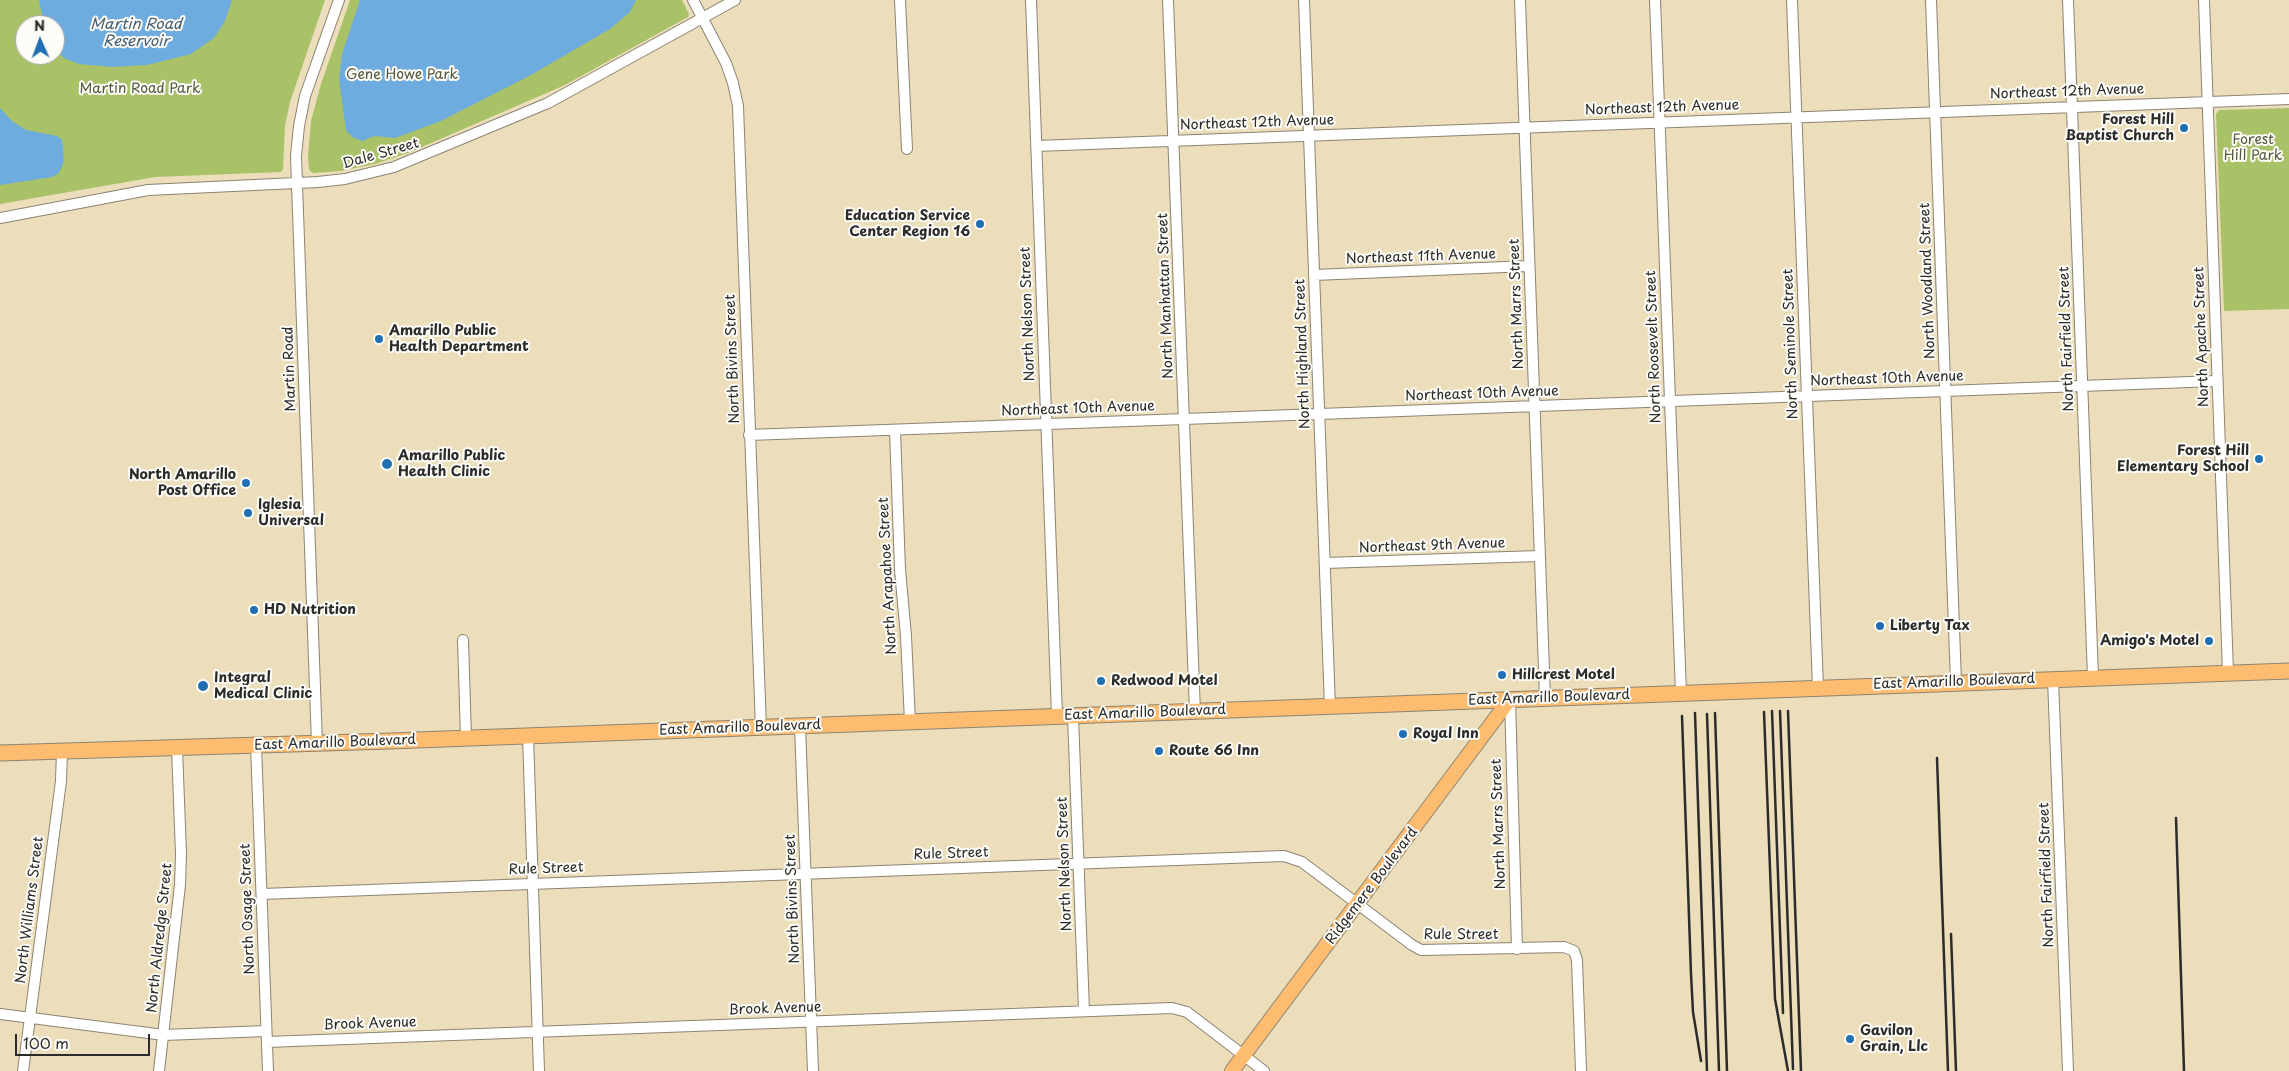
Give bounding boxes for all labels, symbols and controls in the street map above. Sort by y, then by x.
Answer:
north arrow [15,15,65,65]
text: N [34,15,45,36]
water label: Martin Road Reservoir [90,16,182,51]
park label: Gene Howe Park [346,67,458,83]
park label: Martin Road Park [79,81,201,97]
street label: Northeast 12th Avenue [1990,81,2144,103]
street label: Northeast 12th Avenue [1585,97,1739,119]
street label: Northeast 12th Avenue [1180,112,1334,134]
place label: Forest Hill Baptist Church [2065,112,2174,144]
marker: Forest Hill Baptist Church [2178,122,2190,134]
park label: Forest Hill Park [2224,132,2282,164]
street label: Dale Street [341,135,421,173]
street label: North Woodland Street [1917,203,1939,359]
place label: Education Service Center Region 16 [845,208,970,240]
street label: North Manhattan Street [1155,213,1177,379]
marker: Education Service Center Region 16 [974,218,986,230]
street label: North Marrs Street [1506,238,1528,370]
street label: North Nelson Street [1017,246,1039,382]
street label: Northeast 11th Avenue [1346,246,1496,268]
street label: North Fairfield Street [2056,266,2078,412]
street label: North Apache Street [2191,266,2213,408]
street label: North Seminole Street [1780,268,1802,420]
street label: North Roosevelt Street [1643,270,1665,424]
street label: North Highland Street [1292,279,1314,429]
street label: North Bivins Street [722,294,744,424]
place label: Amarillo Public Health Department [389,323,529,356]
street label: Martin Road [280,326,300,412]
marker: Amarillo Public Health Department [373,333,385,345]
street label: Northeast 10th Avenue [1810,368,1964,390]
street label: Northeast 10th Avenue [1405,383,1559,405]
street label: Northeast 10th Avenue [1001,398,1155,420]
place label: Forest Hill Elementary School [2117,443,2249,476]
place label: Amarillo Public Health Clinic [398,448,505,481]
marker: Forest Hill Elementary School [2253,453,2265,465]
marker: Amarillo Public Health Clinic [380,457,394,471]
place label: North Amarillo Post Office [129,467,236,500]
marker: North Amarillo Post Office [240,477,252,489]
place label: Iglesia Universal [258,497,324,530]
street label: North Arapahoe Street [875,497,901,655]
marker: Iglesia Universal [242,507,254,519]
street label: Northeast 9th Avenue [1359,535,1505,557]
place label: HD Nutrition [264,602,356,618]
marker: HD Nutrition [248,604,260,616]
place label: Liberty Tax [1890,618,1970,634]
marker: Liberty Tax [1874,620,1886,632]
place label: Amigo's Motel [2100,633,2199,649]
marker: Amigo's Motel [2203,635,2215,647]
place label: Hillcrest Motel [1512,667,1615,683]
marker: Hillcrest Motel [1496,669,1508,681]
place label: Integral Medical Clinic [214,670,312,702]
street label: East Amarillo Boulevard [1873,671,2035,693]
place label: Redwood Motel [1111,673,1217,689]
marker: Redwood Motel [1095,675,1107,687]
marker: Integral Medical Clinic [196,679,210,693]
street label: East Amarillo Boulevard [1468,687,1630,709]
street label: East Amarillo Boulevard [1064,702,1226,724]
street label: East Amarillo Boulevard [659,717,821,739]
place label: Royal Inn [1413,726,1479,742]
marker: Royal Inn [1397,728,1409,740]
street label: East Amarillo Boulevard [254,732,416,754]
place label: Route 66 Inn [1169,743,1259,759]
marker: Route 66 Inn [1153,745,1165,757]
street label: North Marrs Street [1488,758,1510,890]
street label: North Nelson Street [1054,796,1076,932]
street label: North Fairfield Street [2036,802,2058,948]
street label: Ridgemere Boulevard [1323,824,1421,948]
street label: North Bivins Street [782,834,804,964]
street label: North Williams Street [13,836,47,984]
street label: North Osage Street [237,843,259,975]
street label: Rule Street [913,844,989,864]
street label: Rule Street [508,859,584,879]
street label: North Aldredge Street [144,862,176,1014]
street label: Rule Street [1423,927,1499,943]
street label: Brook Avenue [728,999,822,1019]
street label: Brook Avenue [323,1014,417,1034]
place label: Gavilon Grain, Llc [1860,1023,1928,1056]
scale bar [18,1024,152,1056]
text: 100 m [23,1031,69,1054]
marker: Gavilon Grain, Llc [1844,1033,1856,1045]

